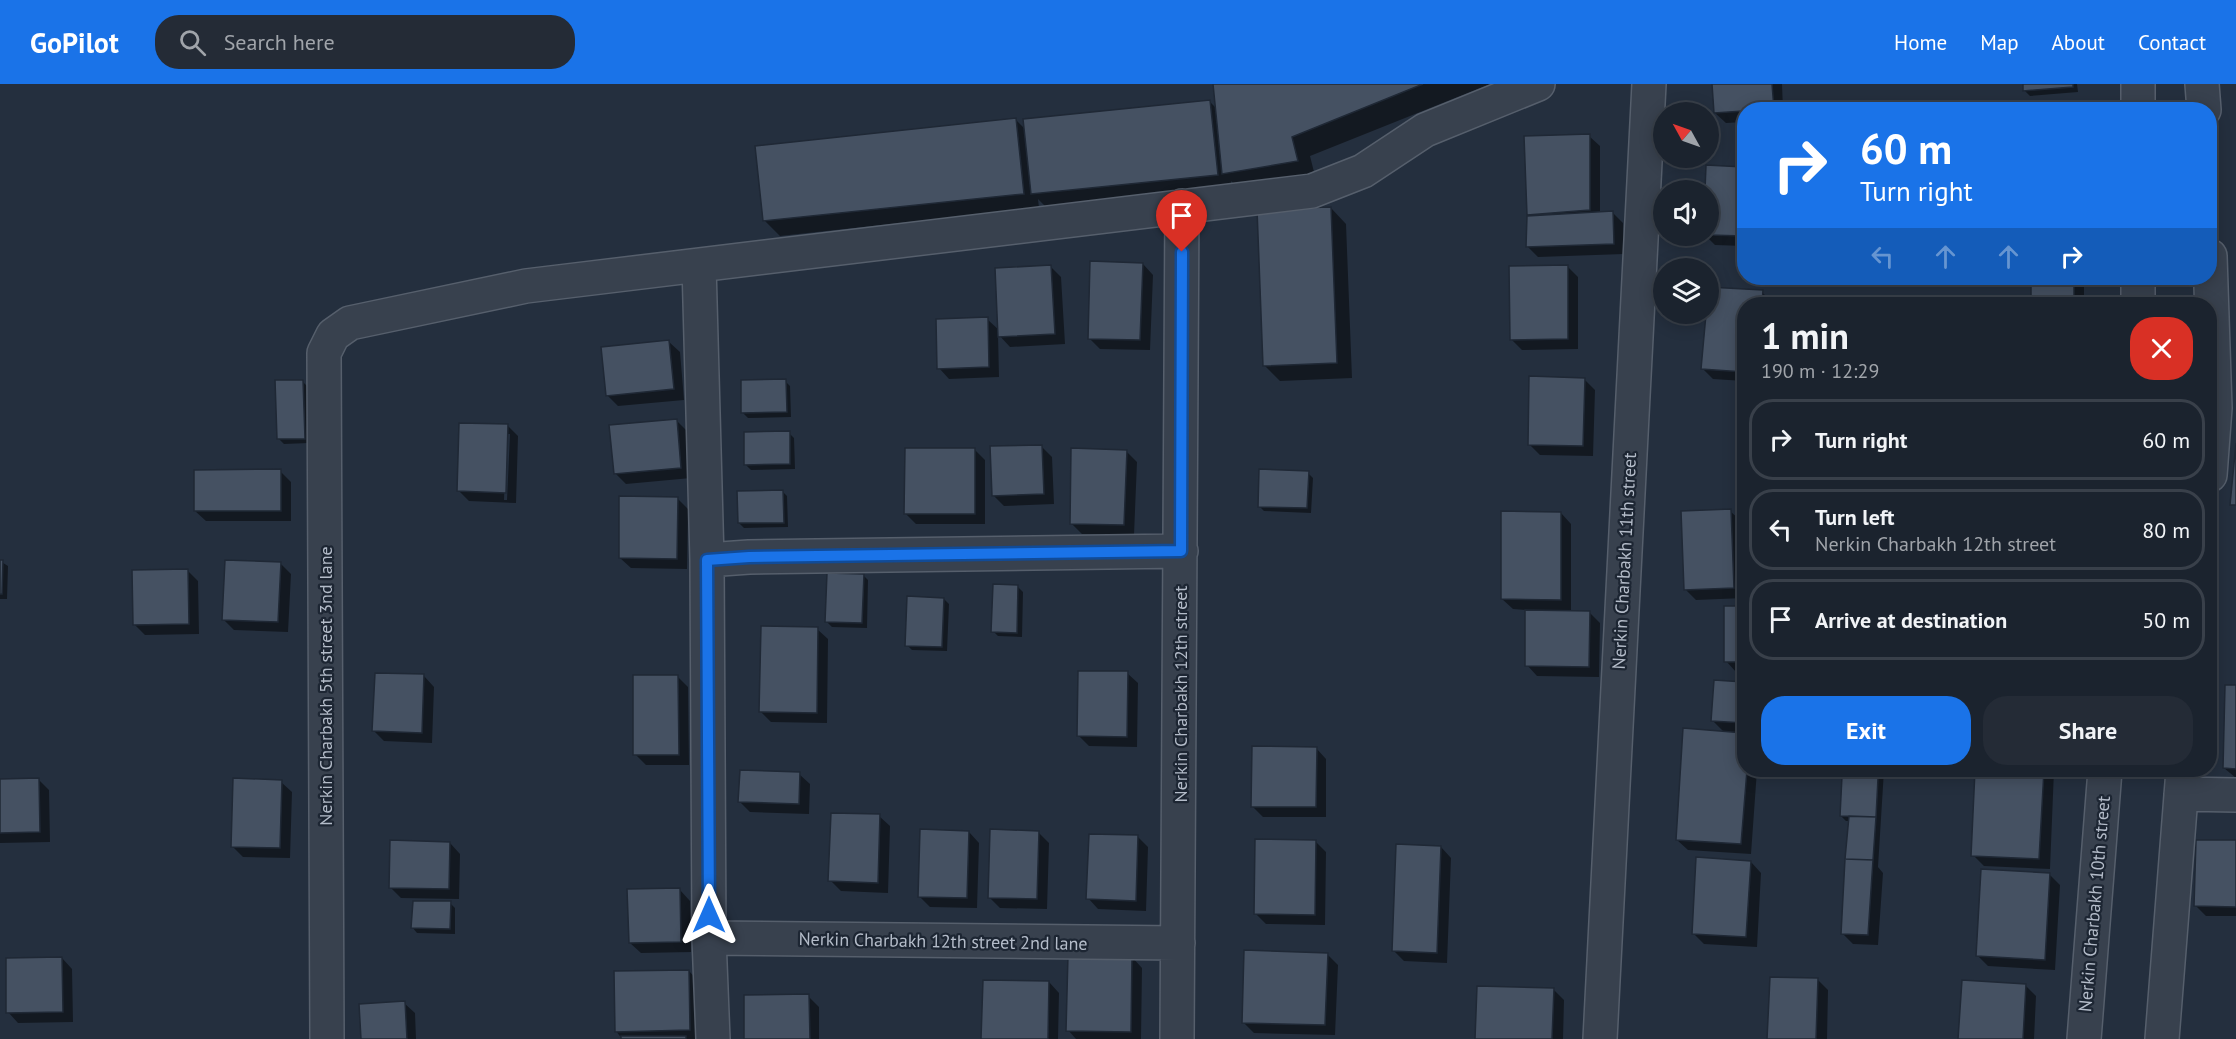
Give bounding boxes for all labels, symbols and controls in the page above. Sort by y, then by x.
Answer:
search box [155,15,575,69]
text: GoPilot [30,24,119,61]
icon: search [176,26,209,59]
text: Search here [224,28,335,56]
text: Home [1894,29,1947,56]
text: Map [1980,29,2019,56]
text: About [2052,29,2105,56]
text: Contact [2138,29,2206,56]
north arrow [1653,102,1719,168]
map controls [1653,102,1719,324]
text: 60 m [1860,121,1952,176]
icon: right [1761,126,1839,204]
text: Turn right [1860,174,1973,208]
button: sound [1653,180,1719,246]
pin [1156,190,1207,252]
icon: arrive [1165,199,1198,232]
icon: left [1866,240,1899,273]
icon: ahead [1929,240,1962,273]
icon: ahead [1992,240,2025,273]
icon: right [2055,240,2088,273]
button: layers [1653,258,1719,324]
text: 1 min [1761,312,1849,359]
button: close [2130,317,2193,380]
text: 190 m · 12:29 [1761,358,1879,384]
icon: right [1764,423,1797,456]
text: Turn right [1815,426,1907,454]
text: 60 m [2142,426,2190,454]
street label: Nerkin Charbakh 11th street [1607,452,1641,670]
text: Turn left [1815,503,1895,531]
icon: left [1764,513,1797,546]
text: 80 m [2142,516,2190,544]
text: Nerkin Charbakh 12th street [1815,531,2056,557]
street label: Nerkin Charbakh 5th street 3nd lane [314,546,337,826]
street label: Nerkin Charbakh 12th street [1169,586,1192,802]
icon: arrive [1764,603,1797,636]
text: Arrive at destination [1815,606,2007,634]
text: 50 m [2142,606,2190,634]
button: Exit [1761,696,1971,765]
button: Share [1983,696,2193,765]
street label: Nerkin Charbakh 10th street [2073,795,2115,1013]
position arrow [677,883,741,947]
street label: Nerkin Charbakh 12th street 2nd lane [798,927,1088,955]

